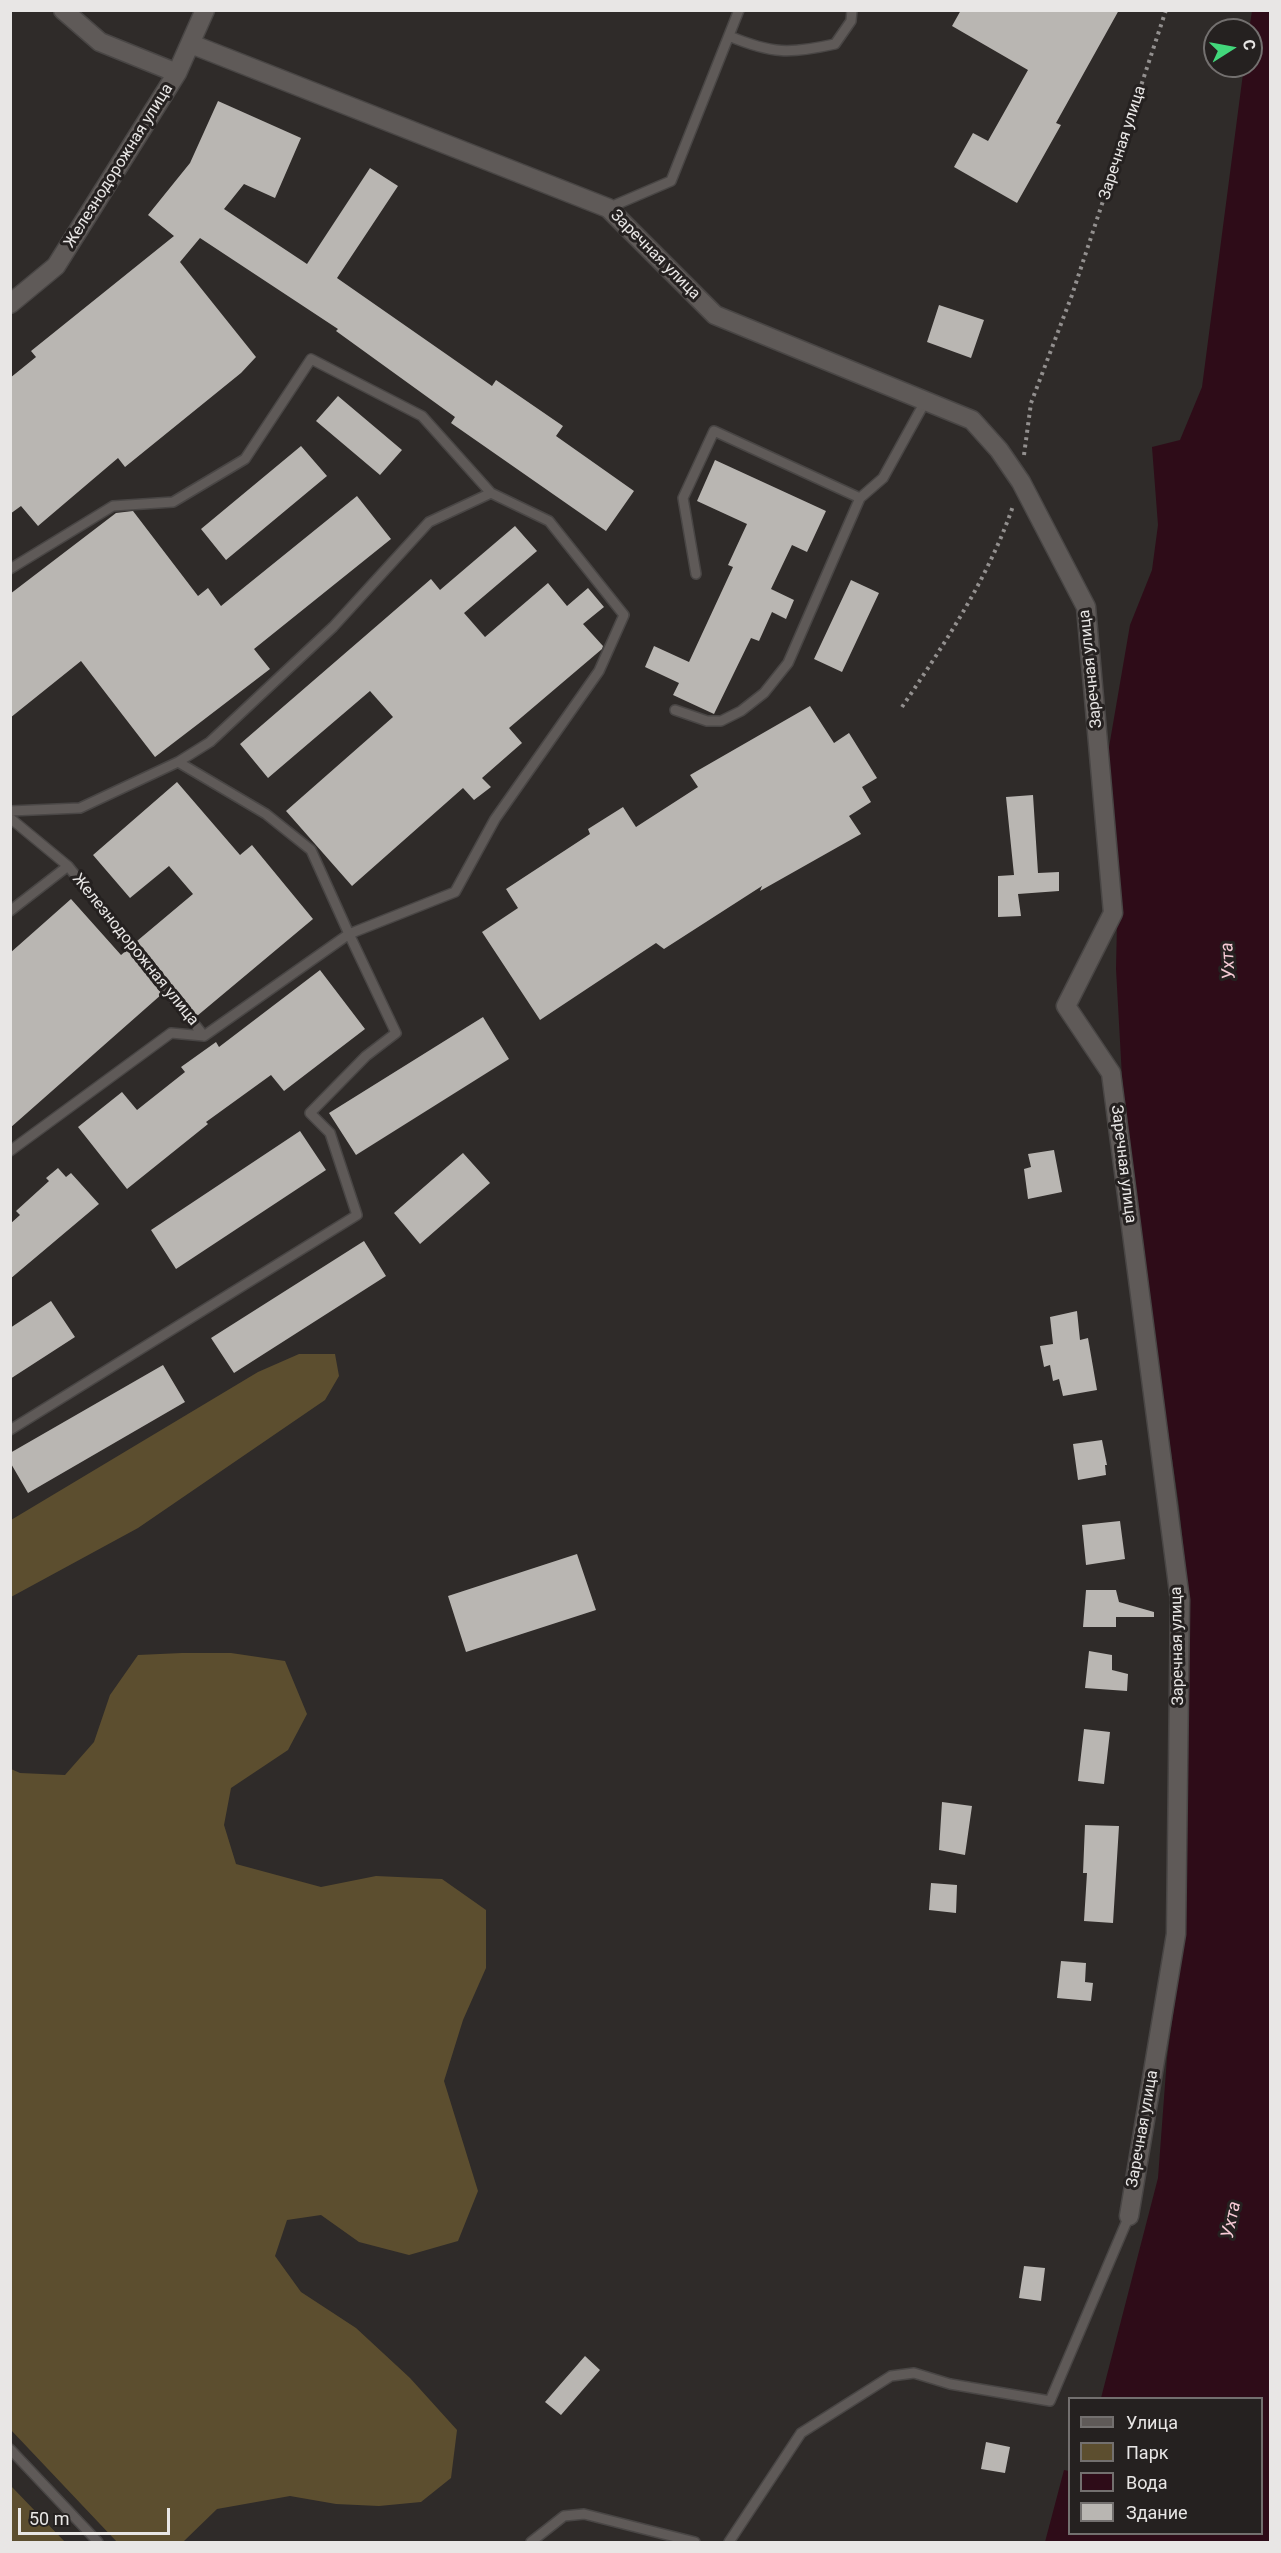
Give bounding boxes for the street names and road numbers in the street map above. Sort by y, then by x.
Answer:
street label: Железнодорожная улица [61,80,177,252]
street label: Заречная улица [1095,83,1151,203]
street label: Заречная улица [606,206,704,304]
street label: Заречная улица [1075,609,1107,729]
street label: Железнодорожная улица [68,870,202,1030]
street label: Заречная улица [1106,1104,1140,1224]
street label: Заречная улица [1167,1586,1189,1706]
street label: Заречная улица [1123,2069,1163,2189]

